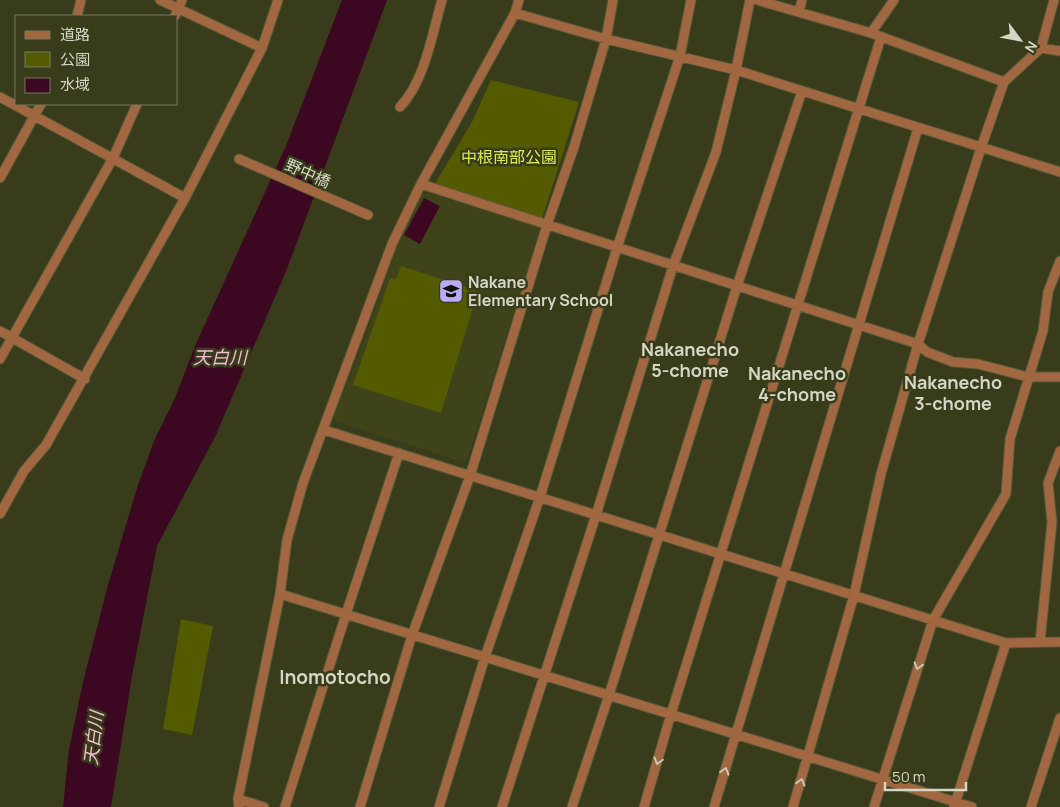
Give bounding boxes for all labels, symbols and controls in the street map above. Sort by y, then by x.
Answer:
legend [15,15,178,105]
north arrow [995,15,1045,65]
text: 道路 [60,24,90,45]
text: N [1021,38,1042,56]
text: 公園 [60,49,90,70]
text: 水域 [60,74,90,95]
park label: 中根南部公園 [461,146,557,168]
street label: 野中橋 [282,153,334,193]
place label: Nakane Elementary School [468,271,613,311]
school or university icon: Nakane Elementary School [438,278,464,304]
district label: Nakanecho 5-chome [641,337,739,382]
water label: 天白川 [193,345,249,369]
district label: Nakanecho 4-chome [748,361,846,406]
district label: Nakanecho 3-chome [904,370,1002,415]
one-way arrow [914,662,924,670]
district label: Inomotocho [279,664,391,690]
water label: 天白川 [78,708,108,766]
one-way arrow [653,756,663,764]
scale bar [885,760,966,792]
text: 50 m [892,766,926,787]
one-way arrow [720,767,730,775]
one-way arrow [795,778,805,786]

